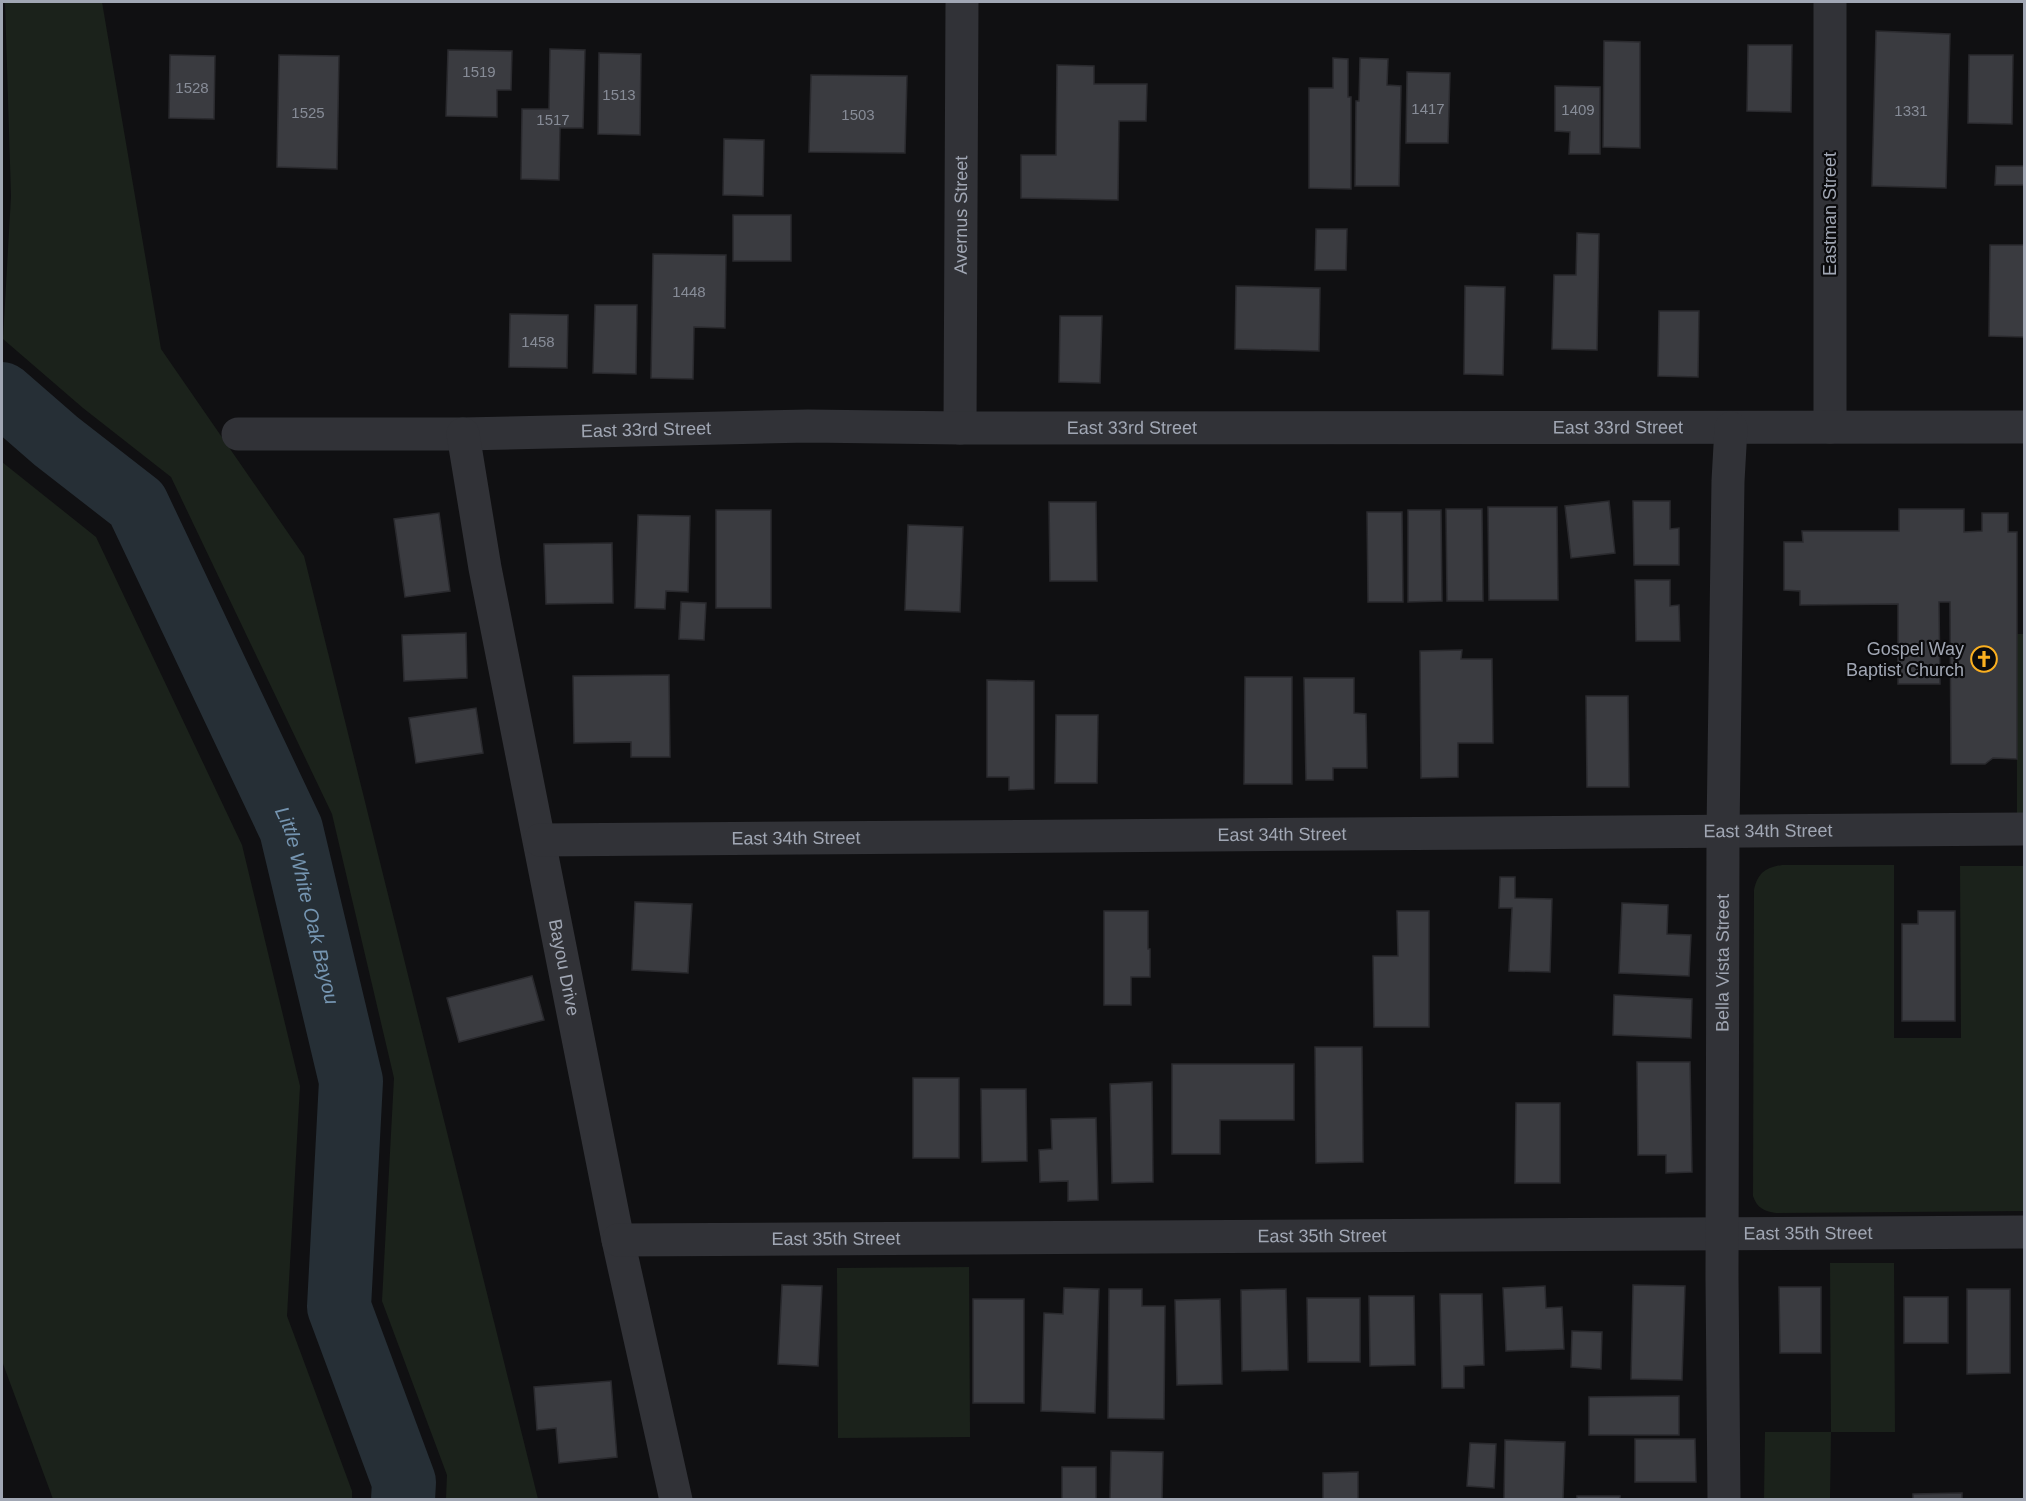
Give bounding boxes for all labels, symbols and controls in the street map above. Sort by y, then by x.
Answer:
house number: 1519 [462,63,496,80]
house number: 1528 [175,79,209,96]
house number: 1513 [602,86,636,103]
house number: 1417 [1411,100,1445,117]
house number: 1409 [1561,101,1595,118]
house number: 1331 [1894,102,1928,119]
house number: 1525 [291,104,325,121]
house number: 1503 [841,106,875,123]
house number: 1517 [536,111,570,128]
street label: Eastman Street [1820,152,1840,276]
street label: Avernus Street [951,156,971,274]
house number: 1448 [672,283,706,300]
house number: 1458 [521,333,555,350]
street label: East 33rd Street [1553,417,1683,437]
street label: East 33rd Street [581,418,711,441]
street label: East 33rd Street [1067,418,1197,438]
place label: Gospel Way Baptist Church [1846,639,1964,680]
church icon: Gospel Way Baptist Church [1969,644,1999,674]
water label: Little White Oak Bayou [271,803,343,1007]
street label: East 34th Street [1703,820,1833,841]
street label: East 34th Street [1217,824,1347,845]
street label: East 34th Street [731,828,861,849]
street label: Bella Vista Street [1713,894,1733,1032]
street label: Bayou Drive [545,917,583,1018]
street label: East 35th Street [1743,1223,1873,1244]
street label: East 35th Street [1257,1226,1387,1246]
street label: East 35th Street [771,1228,901,1249]

